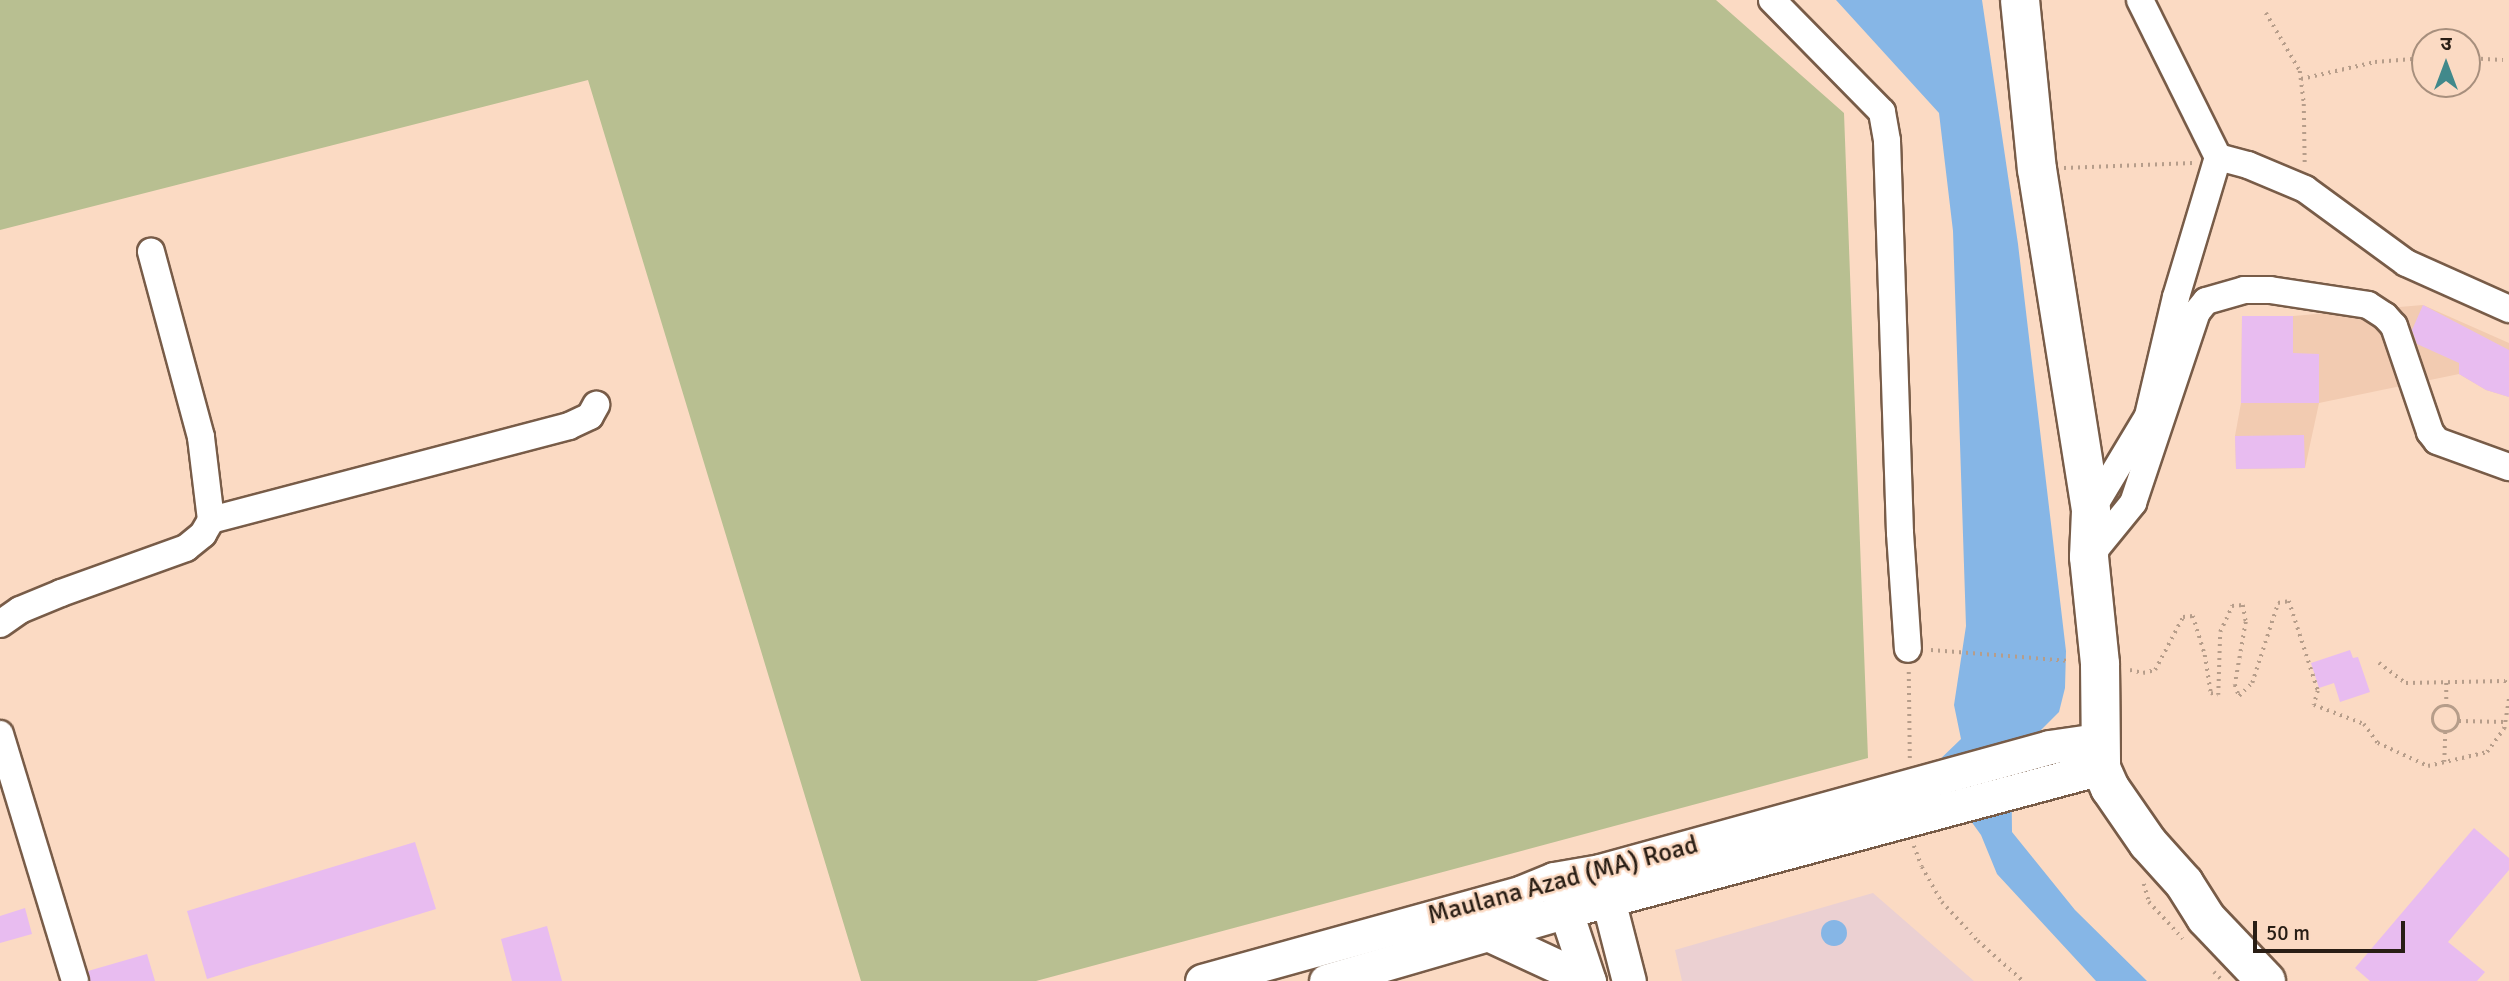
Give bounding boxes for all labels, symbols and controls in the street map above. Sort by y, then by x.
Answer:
north arrow [2411,28,2481,98]
text: उ [2440,32,2452,56]
street label: Maulana Azad (MA) Road [1424,830,1702,932]
scale bar [2257,908,2409,952]
text: 50 m [2266,920,2310,946]

